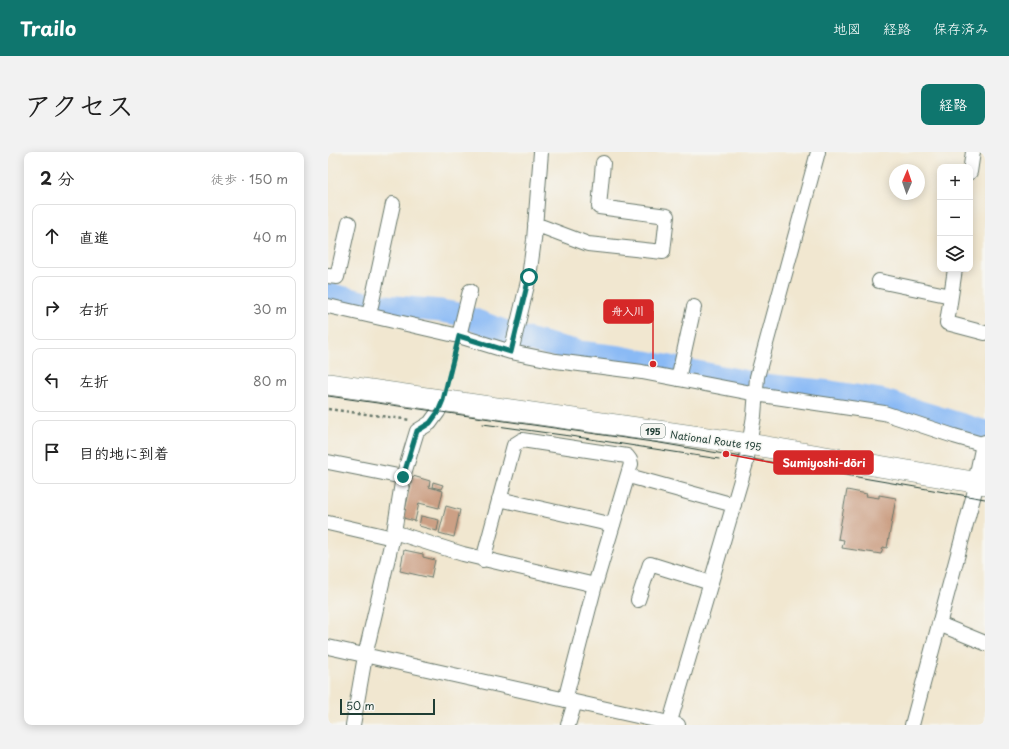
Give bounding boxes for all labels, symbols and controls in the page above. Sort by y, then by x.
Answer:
text: Trailo [20,14,76,42]
text: 地図 [833,18,861,39]
text: 経路 [883,18,911,39]
text: 保存済み [933,18,989,39]
text: アクセス [24,83,134,126]
button: 経路 [921,84,985,125]
north arrow [889,164,925,200]
map controls [937,164,973,272]
button: + [937,164,973,200]
text: 2 分 [40,165,74,191]
text: 徒歩 · 150 m [211,169,288,188]
button: − [937,200,973,236]
icon: ahead [41,225,63,247]
text: 直進 [79,225,109,248]
text: 40 m [253,227,287,246]
button: layers [937,236,973,272]
route start [520,268,538,286]
icon: right [41,297,63,319]
text: 右折 [79,297,109,320]
text: 30 m [253,299,287,318]
callout: 舟入川 [604,300,653,323]
text: 舟入川 [612,302,645,319]
icon: left [41,369,63,391]
text: 左折 [79,369,109,392]
text: 80 m [253,371,287,390]
road number: 195 [641,424,665,438]
street label: National Route 195 [669,426,763,454]
icon: arrive [41,441,63,463]
text: 目的地に到着 [79,441,169,464]
callout: Sumiyoshi-dōri [774,451,873,474]
text: Sumiyoshi-dōri [782,454,866,471]
route end [394,468,412,486]
scale bar [340,697,435,716]
text: 50 m [346,697,375,714]

